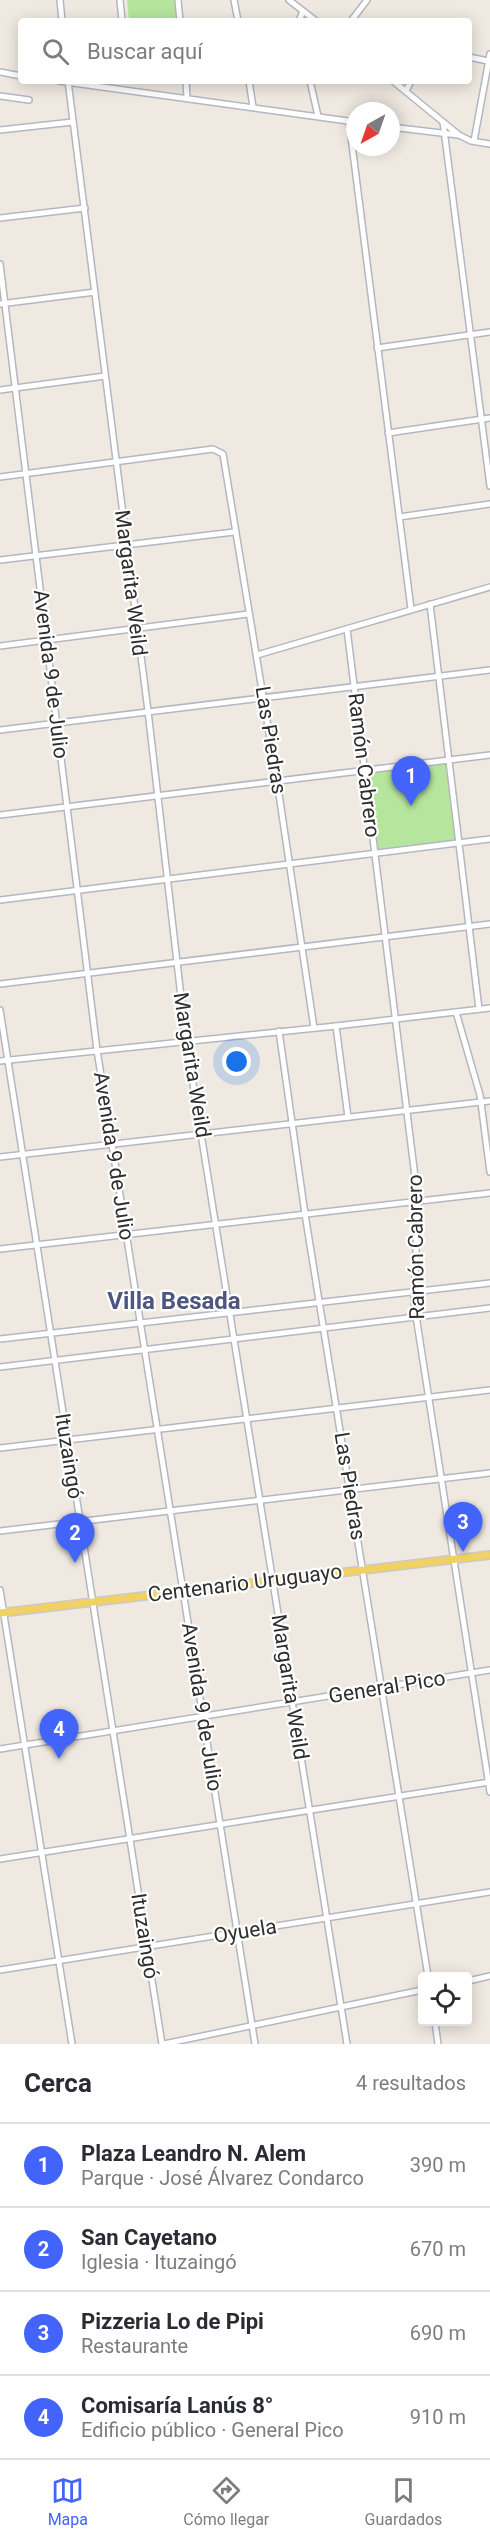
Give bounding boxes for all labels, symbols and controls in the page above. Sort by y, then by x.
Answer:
search box [18,18,472,84]
icon: search [39,35,72,68]
text: Buscar aquí [87,39,203,64]
north arrow [346,102,400,156]
street label: Margarita Weild [110,509,152,657]
street label: Avenida 9 de Julio [29,588,73,760]
street label: Las Piedras [251,684,291,796]
street label: Ramón Cabrero [343,691,385,839]
pin: 1 [392,756,430,806]
street label: Margarita Weild [169,990,215,1140]
your location [222,1047,251,1076]
street label: Avenida 9 de Julio [89,1070,139,1242]
street label: Ramón Cabrero [403,1174,429,1320]
district label: Villa Besada [107,1287,241,1315]
street label: Ituzaingó [50,1411,88,1501]
street label: Las Piedras [330,1430,370,1542]
pin: 3 [444,1502,482,1552]
pin: 2 [56,1514,94,1563]
street label: Centenario Uruguayo [146,1559,344,1607]
street label: Margarita Weild [267,1612,313,1762]
street label: Avenida 9 de Julio [177,1621,227,1793]
street label: General Pico [327,1666,447,1708]
pin: 4 [40,1710,78,1759]
street label: Ituzaingó [126,1891,164,1981]
street label: Oyuela [212,1914,278,1948]
map controls [418,1972,472,2026]
button: locate [418,1972,472,2026]
text: Cerca [24,2068,92,2098]
text: 4 resultados [356,2071,466,2095]
text: Plaza Leandro N. Alem [81,2141,306,2166]
text: 1 [38,2153,49,2177]
text: 390 m [410,2153,466,2177]
text: Parque · José Álvarez Condarco [81,2166,364,2190]
text: San Cayetano [81,2225,217,2250]
text: 2 [38,2237,49,2261]
text: 670 m [410,2237,466,2261]
text: Iglesia · Ituzaingó [81,2250,237,2274]
text: Pizzeria Lo de Pipi [81,2309,264,2334]
text: 3 [38,2321,49,2345]
text: 690 m [410,2321,466,2345]
text: Restaurante [81,2334,188,2358]
text: Comisaría Lanús 8° [81,2393,273,2418]
text: 4 [38,2405,49,2429]
text: 910 m [410,2405,466,2429]
text: Edificio público · General Pico [81,2418,344,2442]
tab: Mapa [48,2474,88,2529]
tab: Cómo llegar [183,2474,269,2529]
tab: Guardados [365,2474,442,2529]

